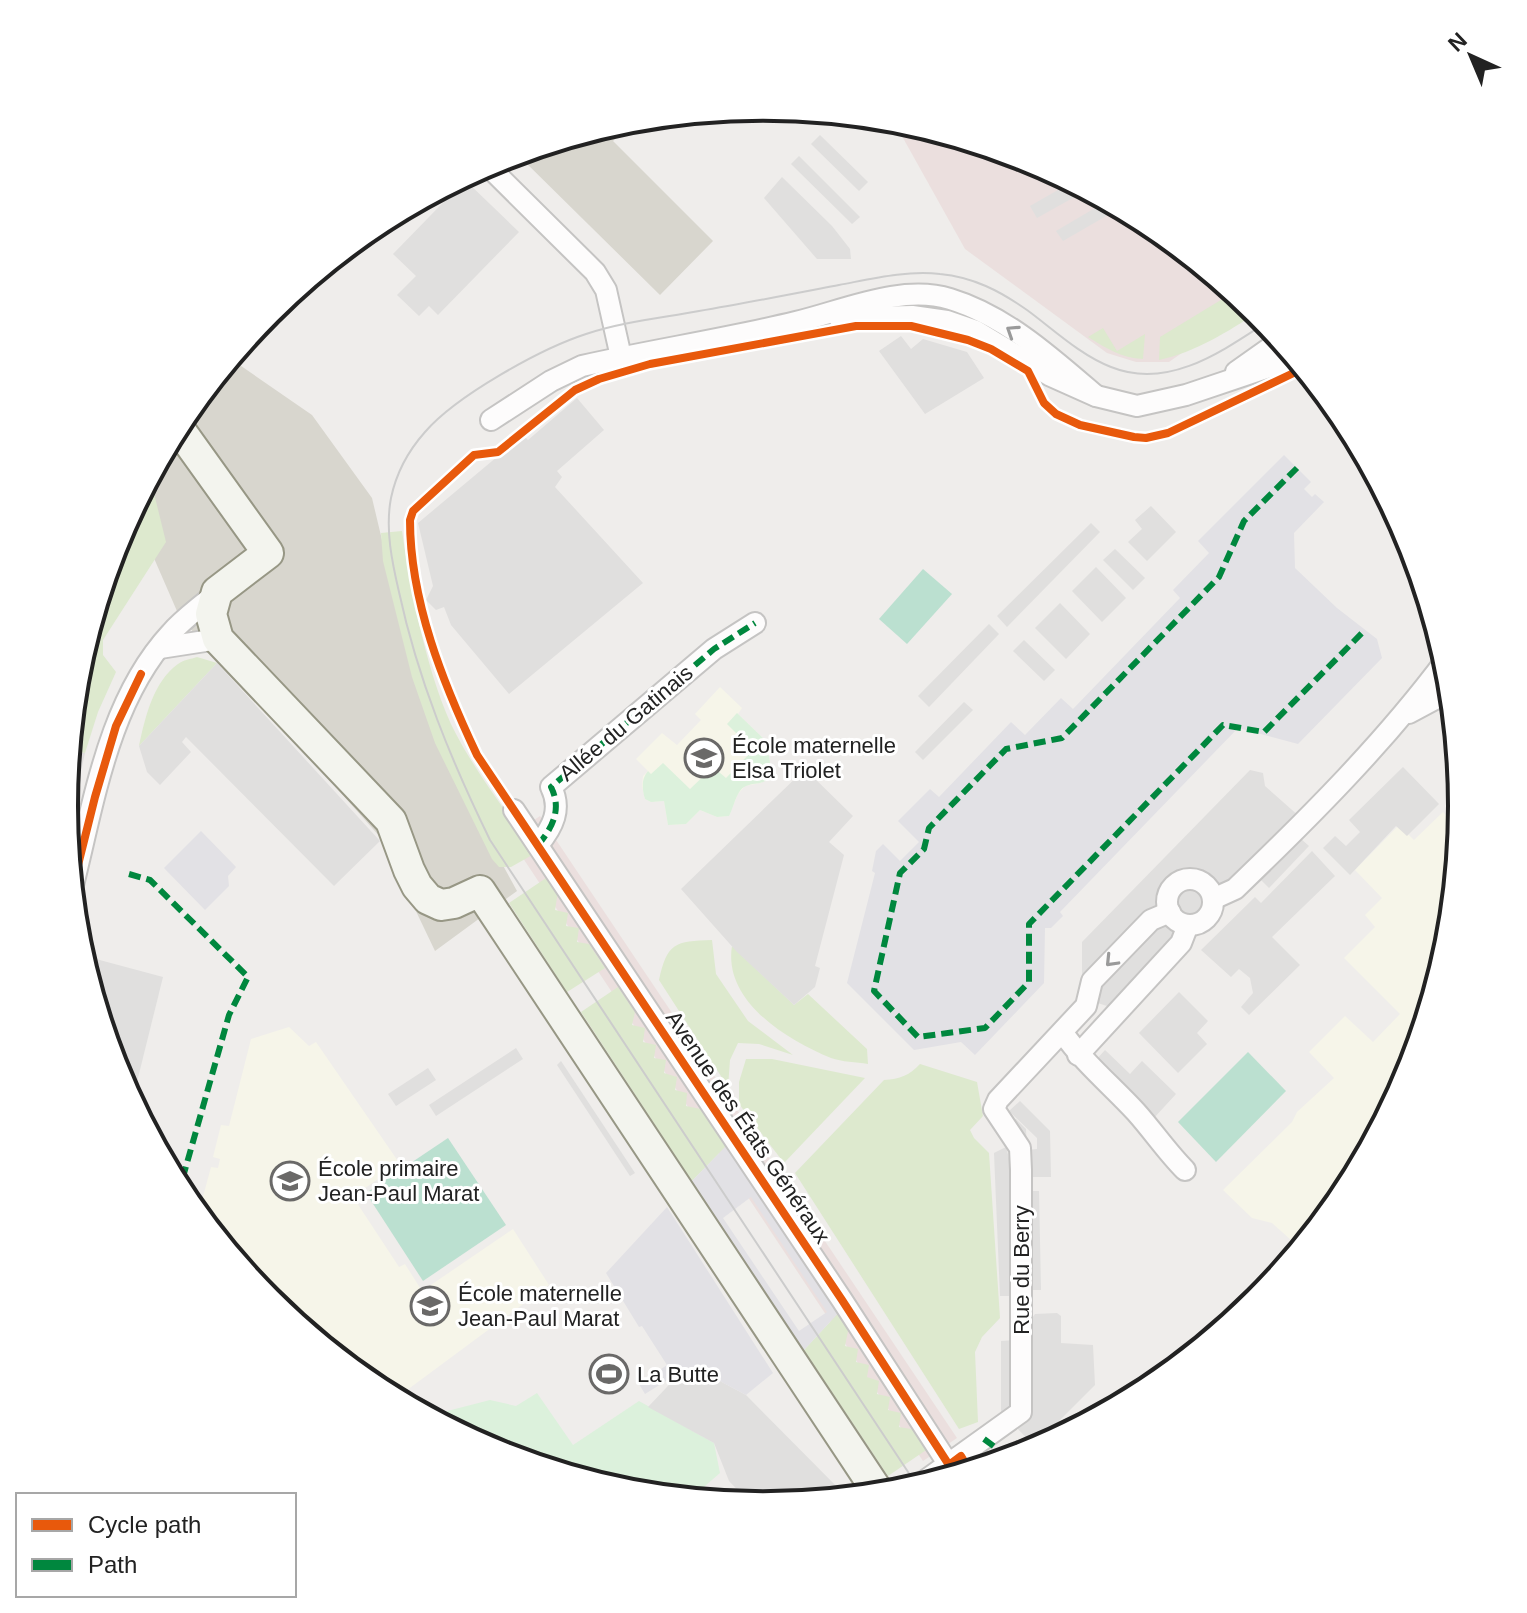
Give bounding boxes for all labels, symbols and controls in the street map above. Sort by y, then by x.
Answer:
north arrow [1431,16,1511,96]
text: N [1443,27,1472,56]
one-way arrow [1006,326,1021,341]
street label: Allée du Gatinais [554,660,698,786]
place label: École maternelle Elsa Triolet [732,733,896,783]
school or university icon: École maternelle Elsa Triolet [683,737,725,779]
one-way arrow [1106,952,1120,966]
street label: Avenue des États Généraux [661,1006,835,1248]
place label: École primaire Jean-Paul Marat [318,1156,479,1206]
school or university icon: École primaire Jean-Paul Marat [269,1160,311,1202]
street label: Rue du Berry [1009,1205,1034,1335]
place label: École maternelle Jean-Paul Marat [458,1281,622,1331]
school or university icon: École maternelle Jean-Paul Marat [409,1285,451,1327]
sports icon: La Butte [588,1353,630,1395]
place label: La Butte [637,1362,719,1387]
legend [16,1493,296,1597]
text: Cycle path [88,1511,201,1538]
text: Path [88,1551,137,1578]

